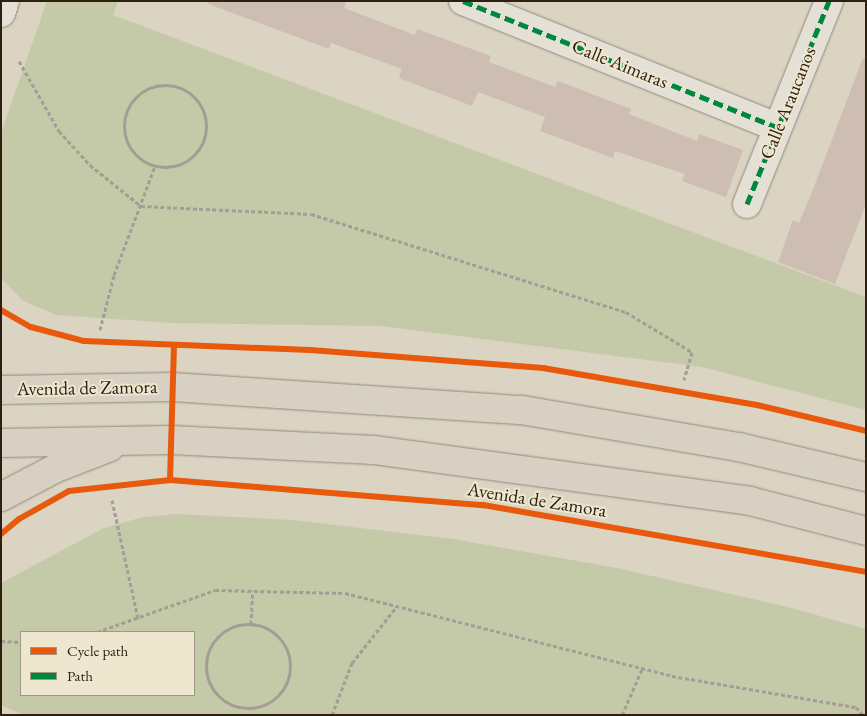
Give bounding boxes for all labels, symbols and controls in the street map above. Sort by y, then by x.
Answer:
street label: Calle Aimaras [569,34,671,94]
street label: Calle Araucanos [755,44,821,162]
street label: Avenida de Zamora [16,375,158,401]
street label: Avenida de Zamora [466,478,608,522]
legend [20,631,195,696]
text: Cycle path [67,641,128,660]
text: Path [67,666,93,685]

